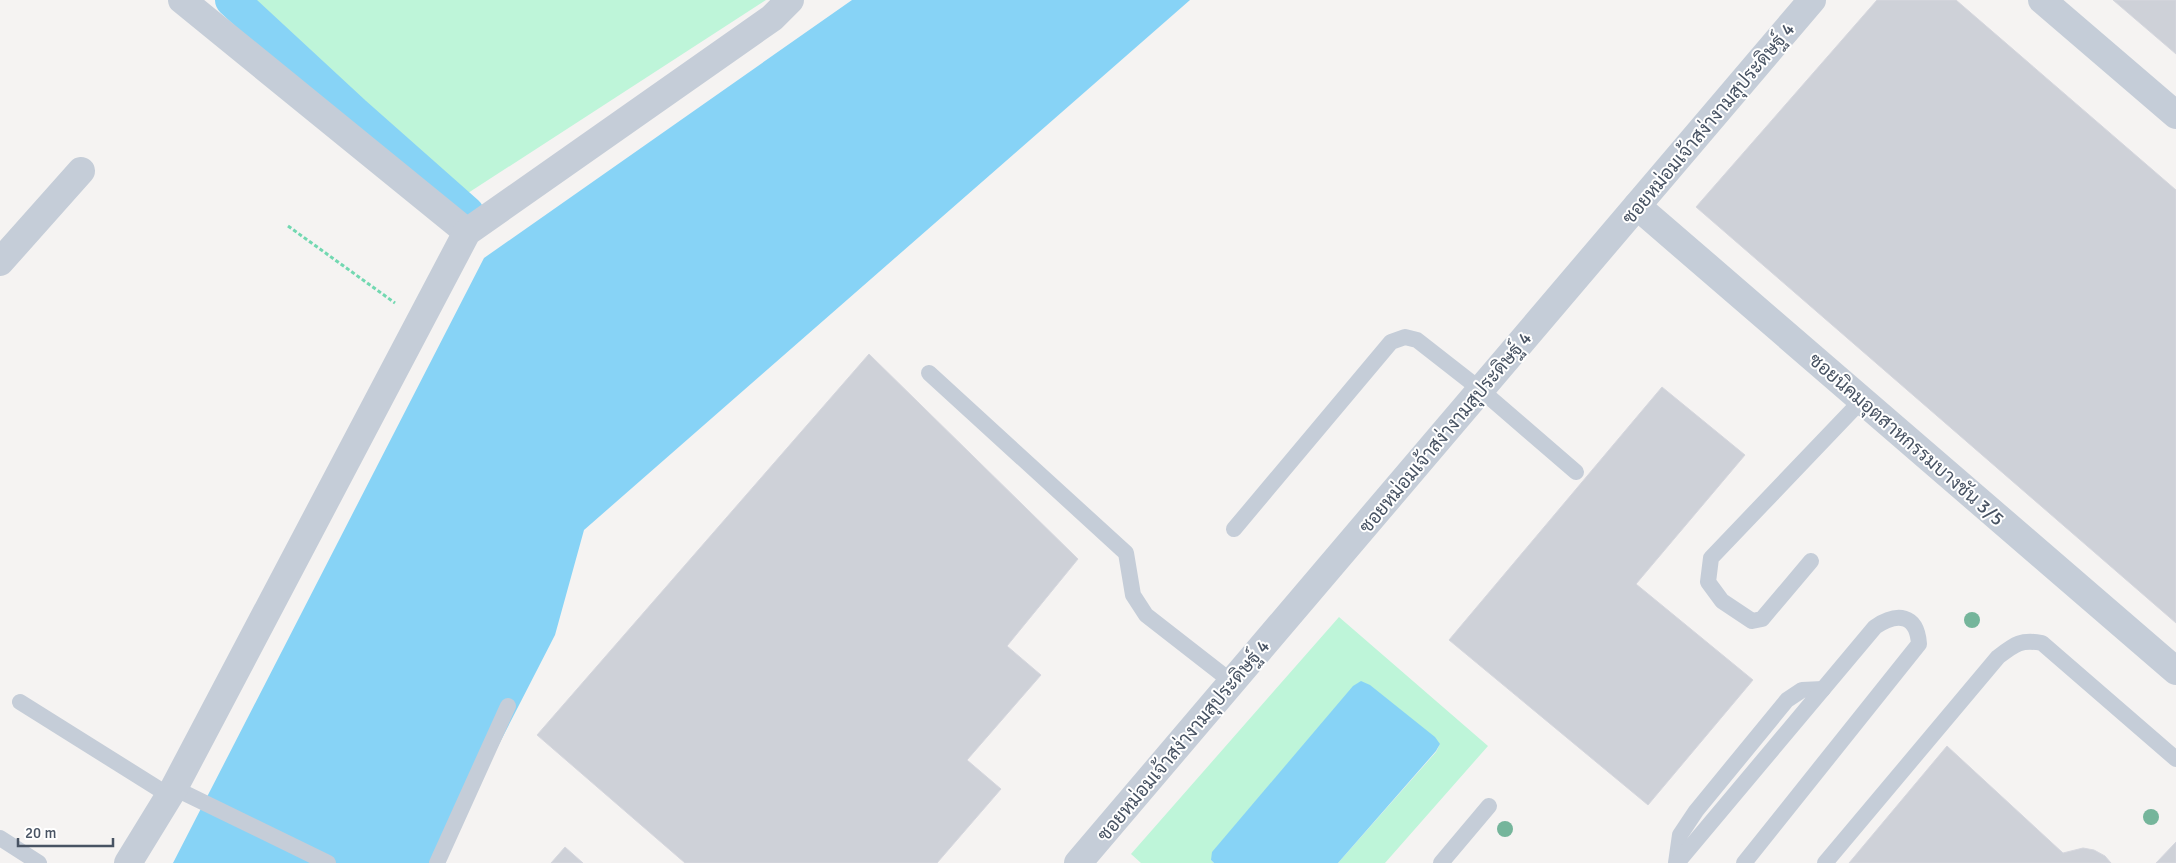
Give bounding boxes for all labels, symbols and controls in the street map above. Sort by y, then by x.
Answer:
street label: ซอยหม่อมเจ้าสง่างามสุประดิษฐ์ 4 [1617,17,1800,229]
street label: ซอยหม่อมเจ้าสง่างามสุประดิษฐ์ 4 [1354,326,1537,538]
street label: ซอยนิคมอุตสาหกรรมบางชัน 3/5 [1804,348,2009,531]
street label: ซอยหม่อมเจ้าสง่างามสุประดิษฐ์ 4 [1092,634,1275,846]
scale bar [18,816,112,848]
text: 20 m [25,824,56,842]

